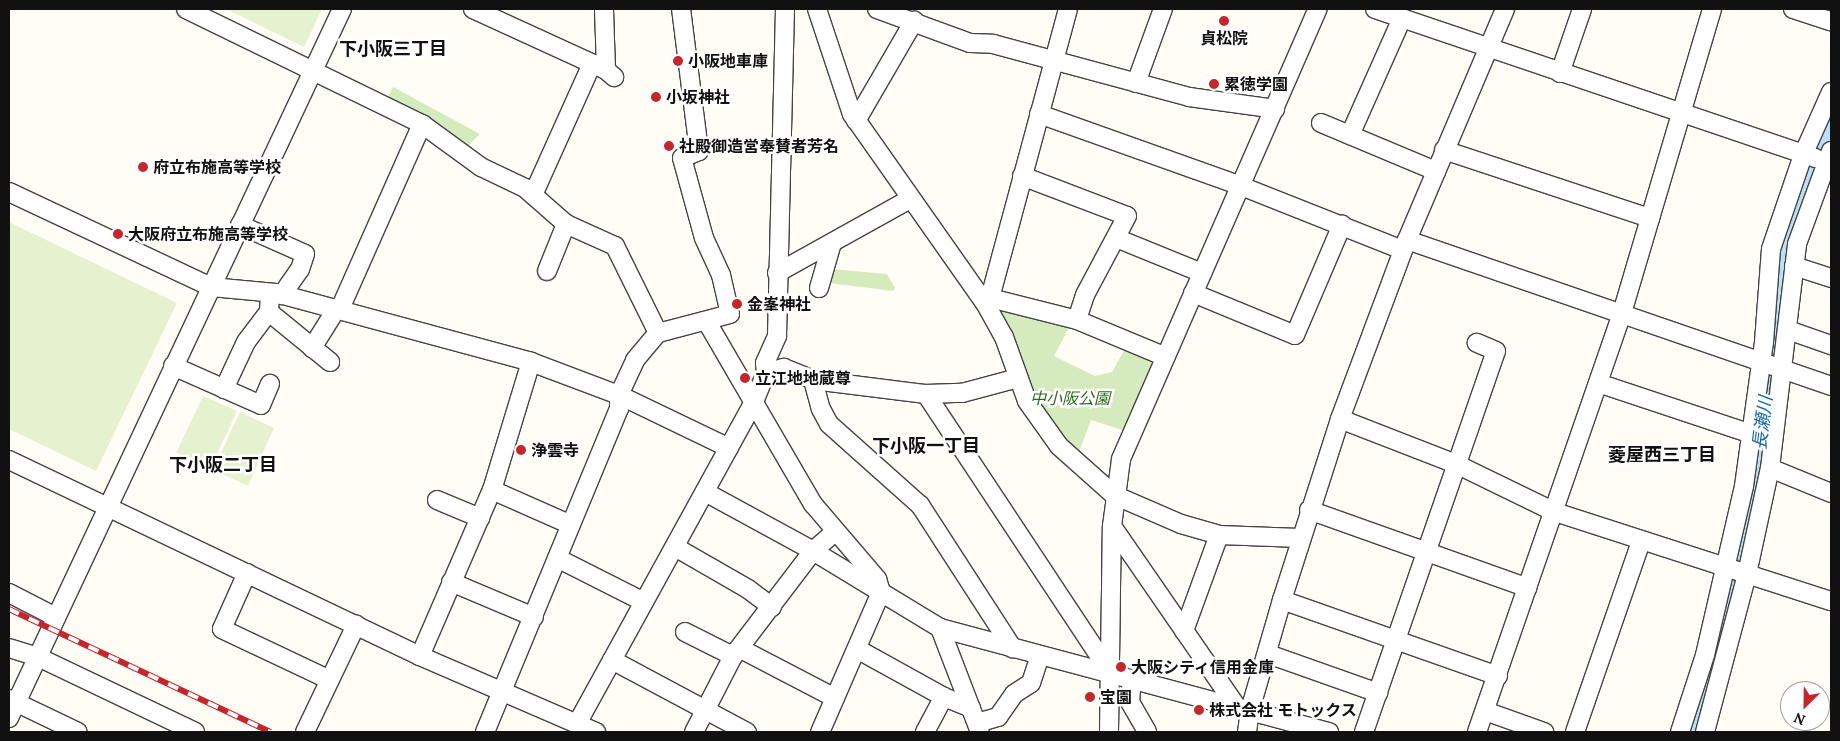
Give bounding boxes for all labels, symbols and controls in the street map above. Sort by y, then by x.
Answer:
marker: 貞松院 [1218,15,1230,27]
place label: 貞松院 [1200,28,1248,48]
district label: 下小阪三丁目 [339,38,447,60]
place label: 小阪地車庫 [688,51,768,71]
marker: 小阪地車庫 [672,55,684,67]
place label: 累徳学園 [1224,74,1288,94]
marker: 累徳学園 [1208,78,1220,90]
place label: 小坂神社 [666,87,730,107]
marker: 小坂神社 [650,91,662,103]
place label: 社殿御造営奉賛者芳名 [679,136,839,156]
marker: 社殿御造営奉賛者芳名 [663,140,675,152]
place label: 府立布施高等学校 [153,157,281,177]
marker: 府立布施高等学校 [137,161,149,173]
place label: 大阪府立布施高等学校 [128,224,288,244]
marker: 大阪府立布施高等学校 [112,228,124,240]
place label: 金峯神社 [747,294,811,314]
marker: 金峯神社 [731,298,743,310]
place label: 立江地地蔵尊 [755,368,851,388]
marker: 立江地地蔵尊 [739,372,751,384]
park label: 中小阪公園 [1030,388,1110,408]
water label: 長瀬川 [1749,395,1777,451]
district label: 下小阪一丁目 [872,435,980,457]
place label: 浄雲寺 [531,440,579,460]
marker: 浄雲寺 [515,444,527,456]
district label: 菱屋西三丁目 [1608,444,1716,466]
district label: 下小阪二丁目 [169,454,277,476]
place label: 大阪シティ信用金庫 [1131,657,1275,677]
marker: 大阪シティ信用金庫 [1115,661,1127,673]
north arrow [1780,681,1830,731]
place label: 宝園 [1100,687,1132,707]
marker: 宝園 [1084,691,1096,703]
place label: 株式会社 モトックス [1209,700,1357,720]
marker: 株式会社 モトックス [1193,704,1205,716]
text: N [1791,708,1808,729]

